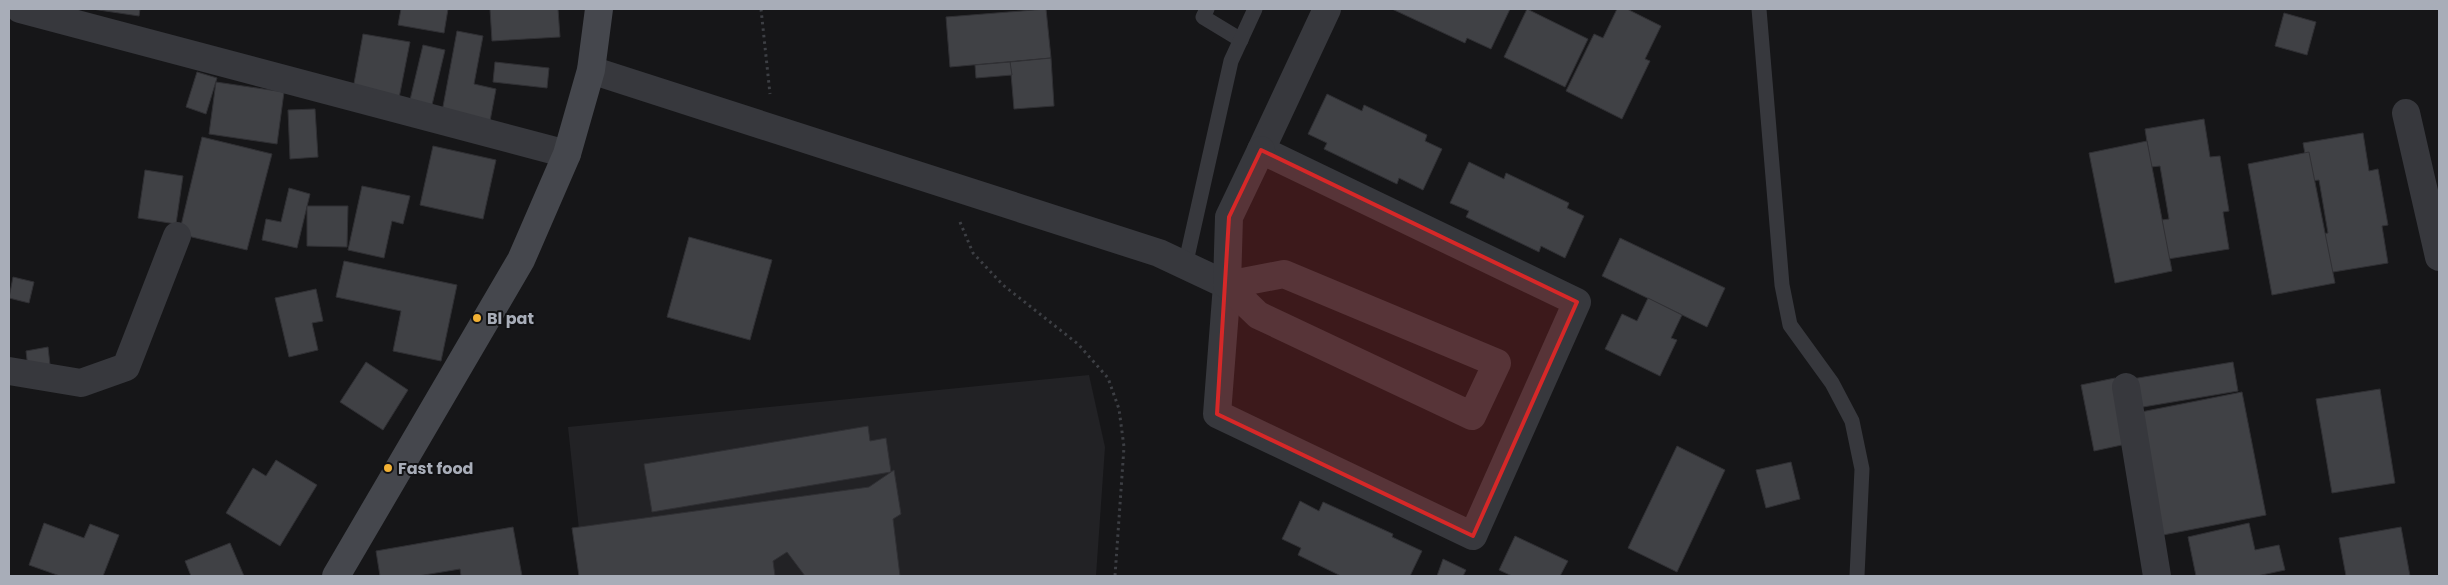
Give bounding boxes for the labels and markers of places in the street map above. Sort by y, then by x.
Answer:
place label: Bl pat [487,307,534,330]
marker: Bl pat [471,312,483,324]
place label: Fast food [398,457,473,480]
marker: Fast food [382,462,394,474]

